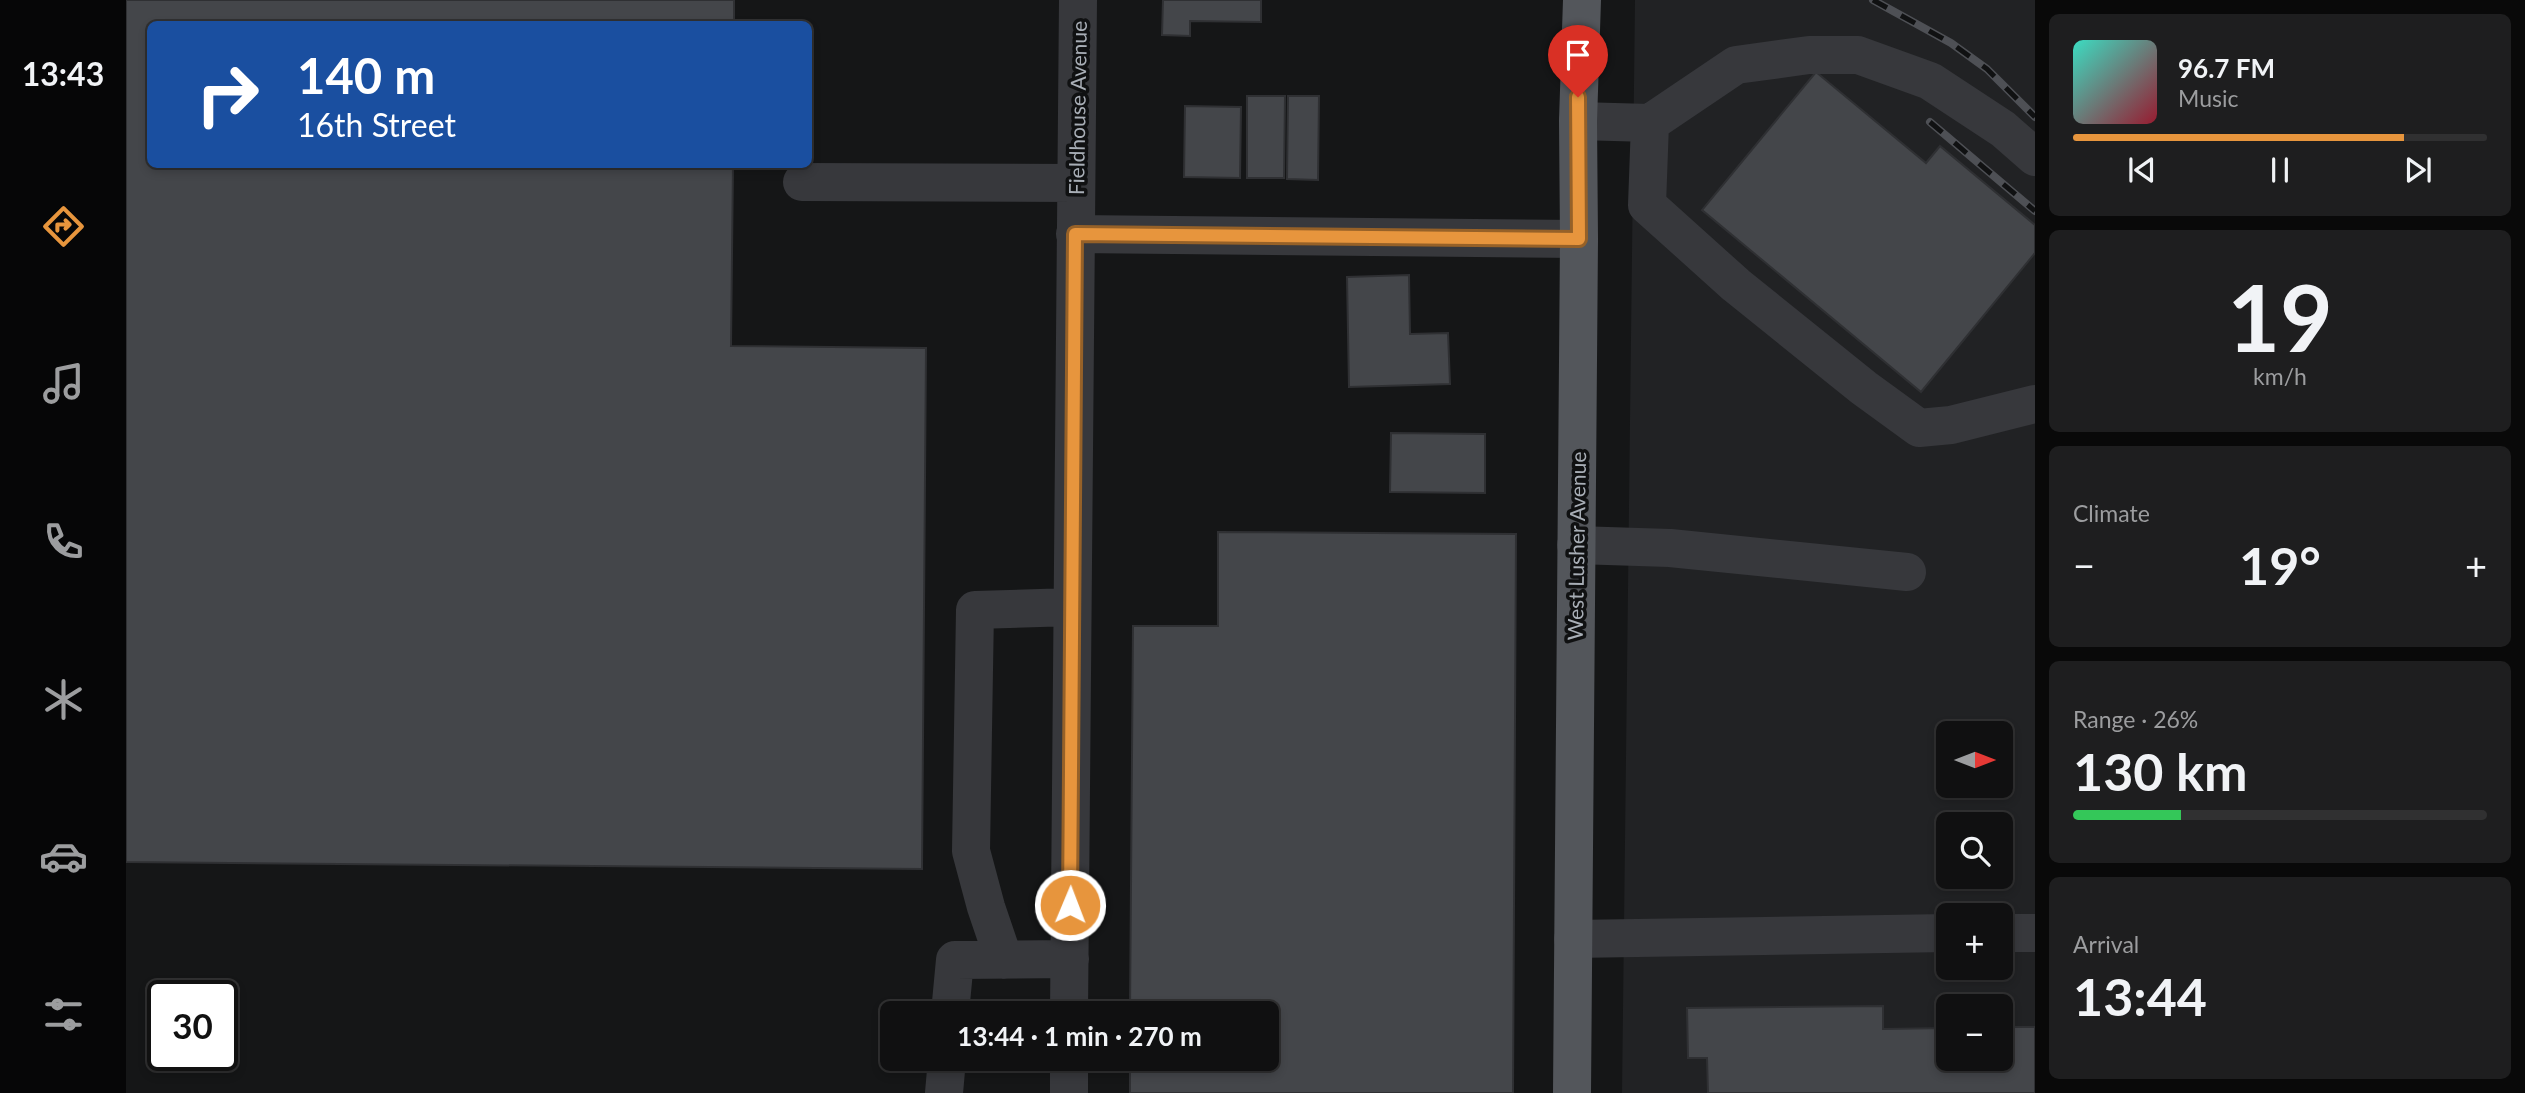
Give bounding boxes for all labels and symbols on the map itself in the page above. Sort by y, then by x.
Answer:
street label: Fieldhouse Avenue [1063,21,1091,195]
pin [1548,25,1608,97]
street label: West Lusher Avenue [1562,451,1590,641]
north arrow [1936,721,2012,798]
position arrow [1033,868,1107,942]
speed limit sign: 30 [147,980,238,1071]

